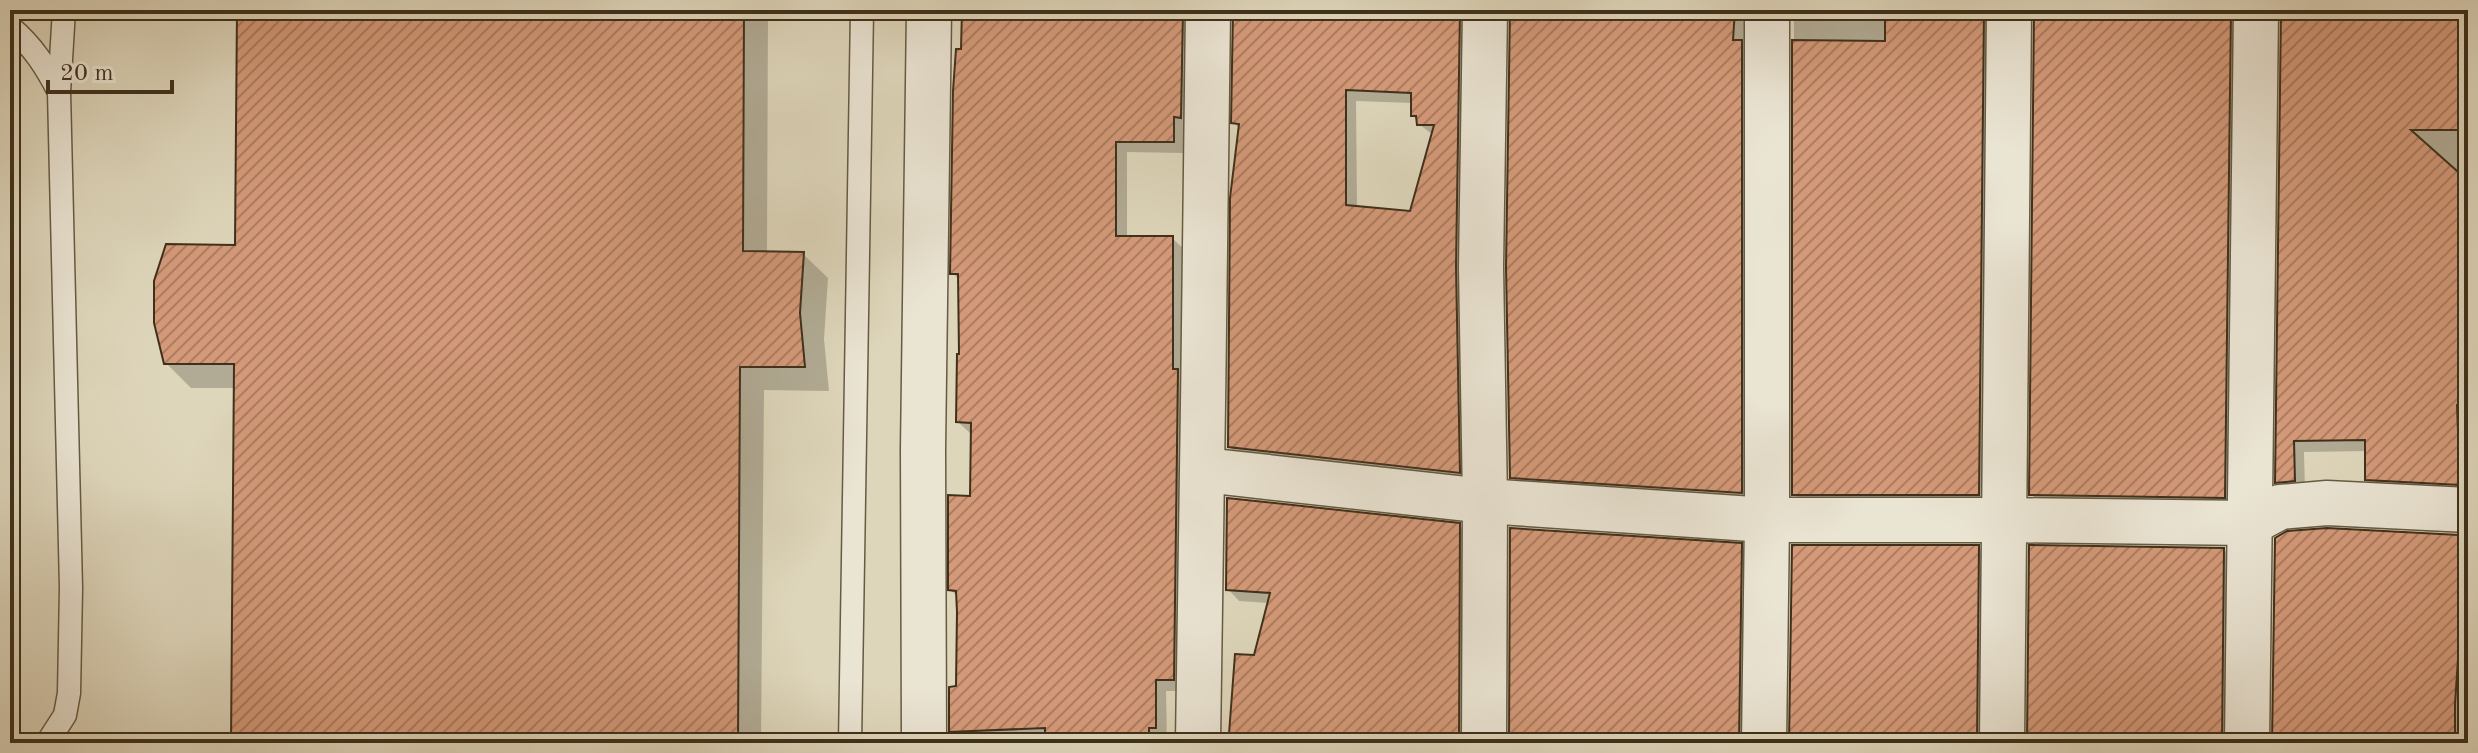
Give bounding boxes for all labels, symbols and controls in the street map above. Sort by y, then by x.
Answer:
scale bar [48,44,172,94]
text: 20 m [60,62,114,86]

